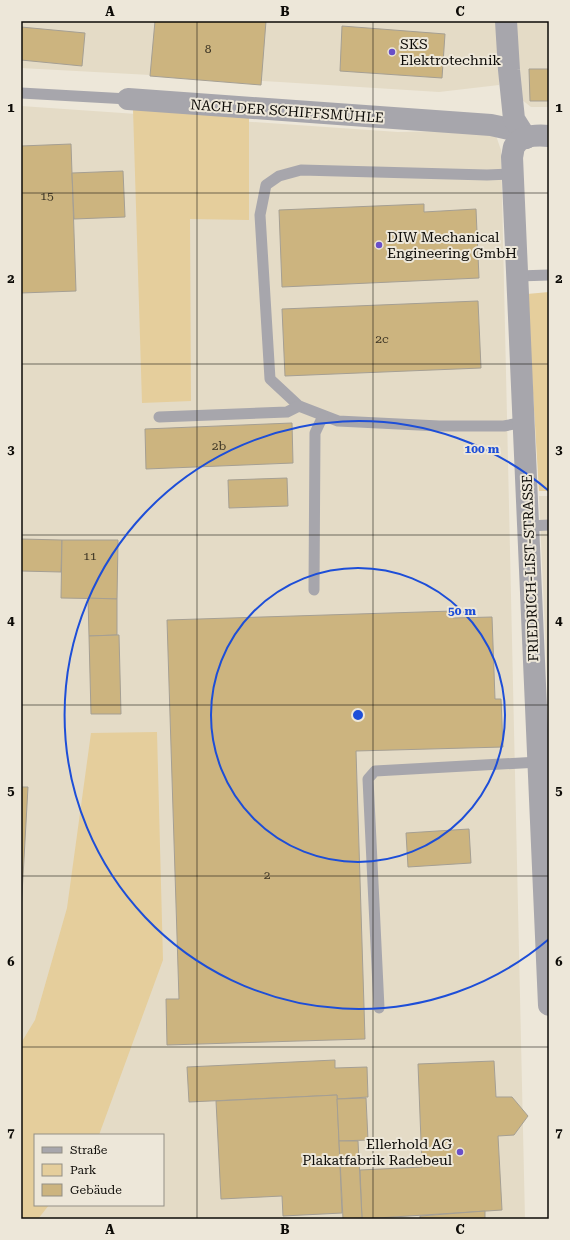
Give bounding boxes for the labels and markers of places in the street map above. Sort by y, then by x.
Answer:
place label: SKS Elektrotechnik [400,36,501,68]
marker: SKS Elektrotechnik [387,47,397,57]
place label: DIW Mechanical Engineering GmbH [387,229,517,261]
marker: DIW Mechanical Engineering GmbH [374,240,384,250]
centre of rings [351,708,365,722]
place label: Ellerhold AG Plakatfabrik Radebeul [302,1136,453,1168]
marker: Ellerhold AG Plakatfabrik Radebeul [455,1147,465,1157]

